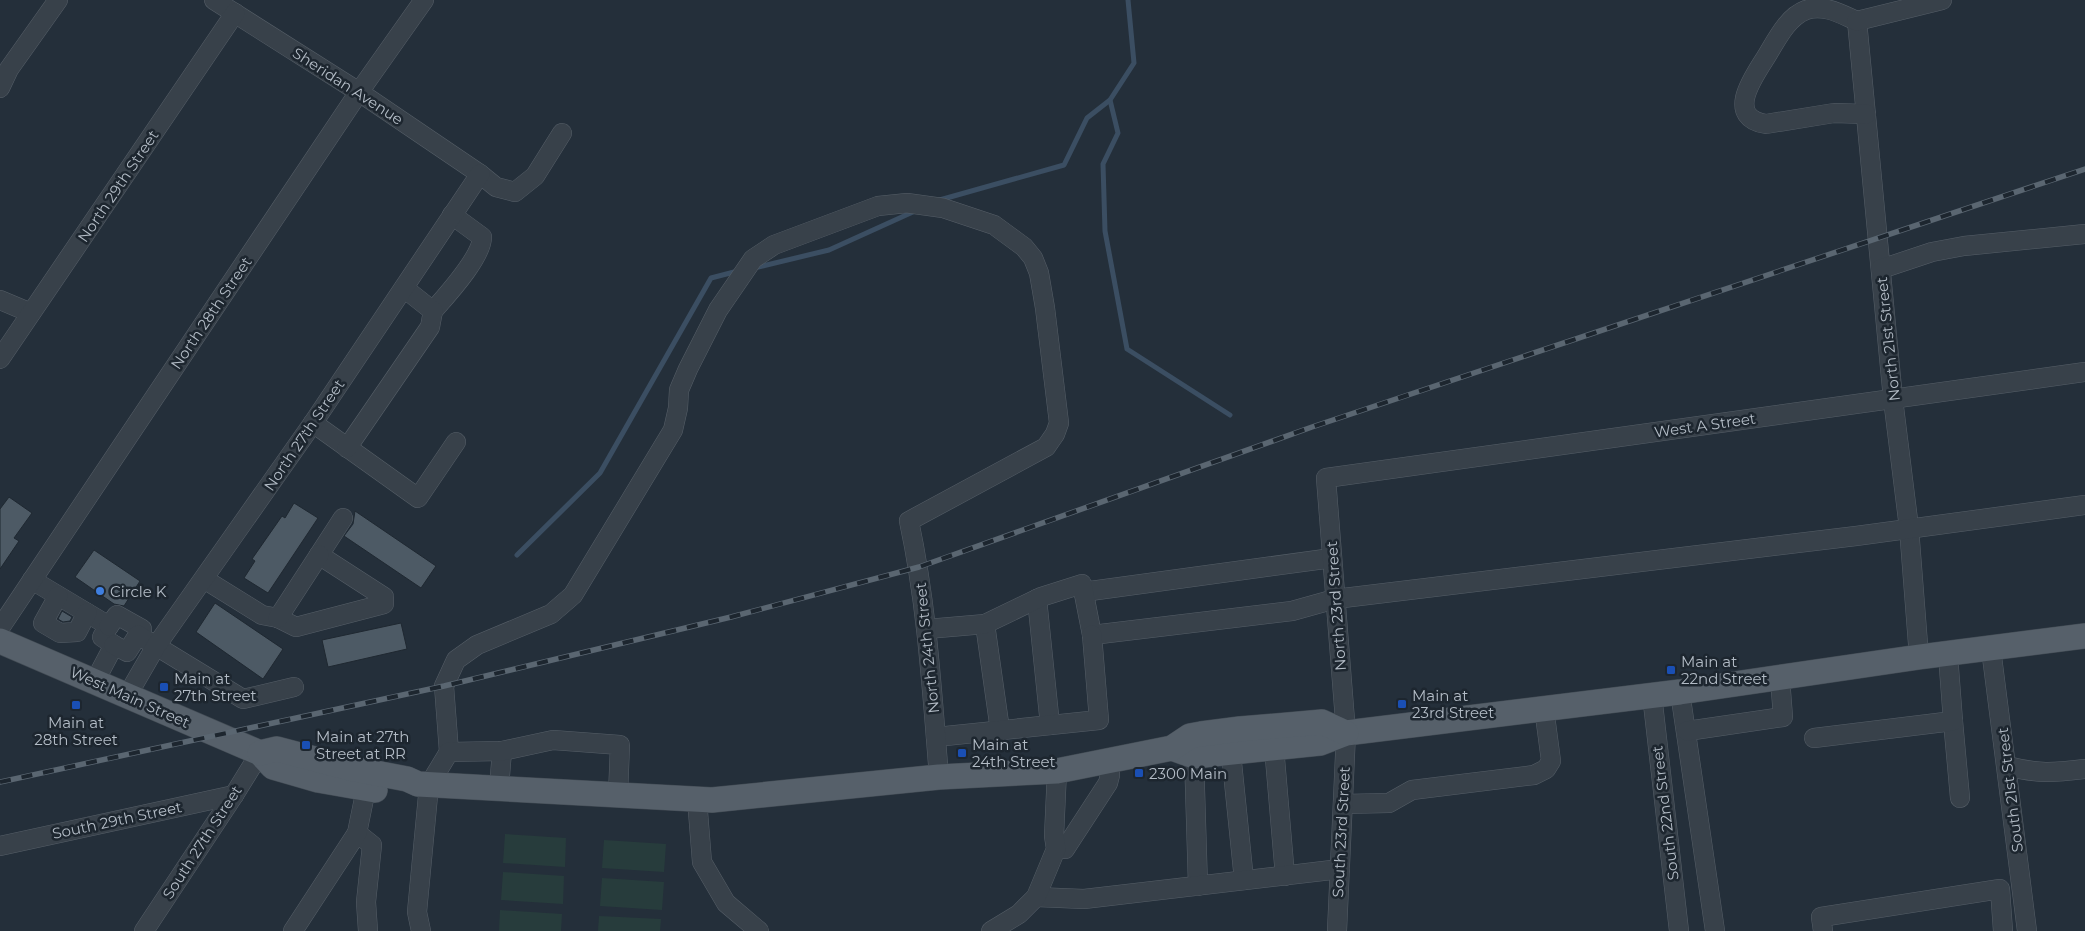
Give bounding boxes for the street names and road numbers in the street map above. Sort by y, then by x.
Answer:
street label: Sheridan Avenue [289,43,407,129]
street label: North 29th Street [73,126,163,246]
street label: North 28th Street [166,253,256,373]
street label: North 21st Street [1872,276,1904,402]
street label: North 27th Street [260,376,348,494]
street label: West A Street [1653,408,1757,442]
street label: North 23rd Street [1322,540,1350,672]
street label: North 24th Street [911,582,943,714]
street label: West Main Street [67,662,193,732]
street label: South 21st Street [1993,727,2027,853]
street label: South 22nd Street [1647,745,1683,881]
street label: South 23rd Street [1328,766,1354,898]
street label: South 27th Street [158,782,246,902]
street label: South 29th Street [50,797,184,843]

